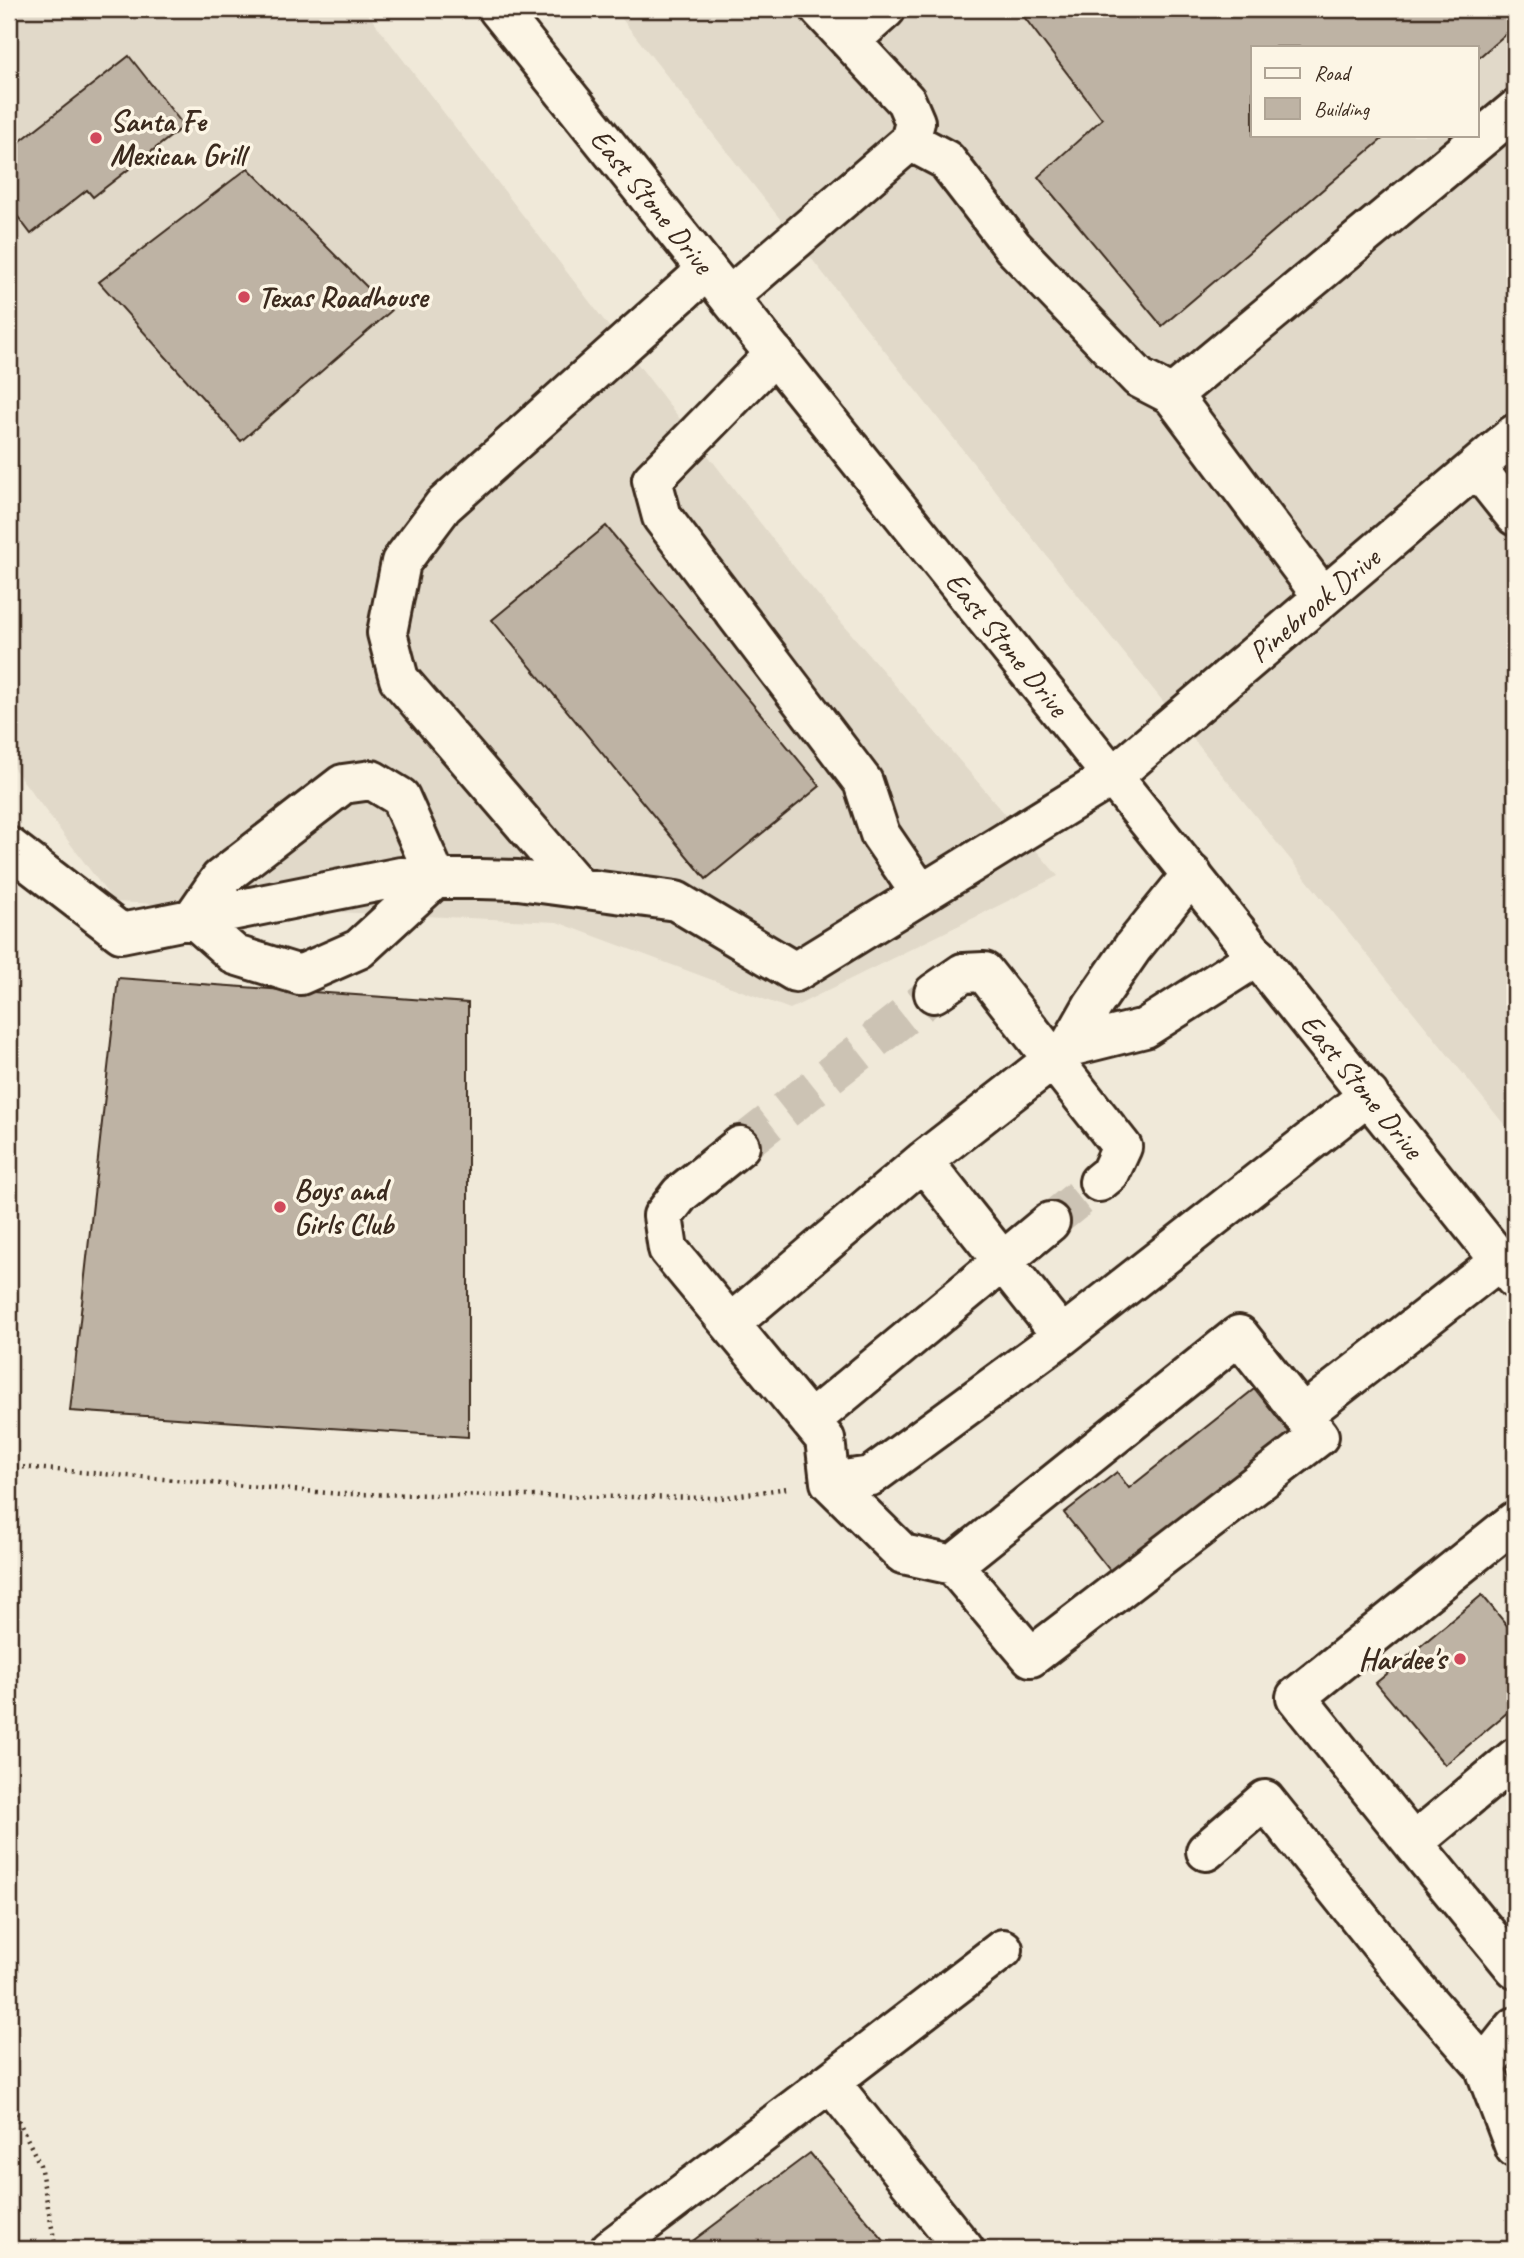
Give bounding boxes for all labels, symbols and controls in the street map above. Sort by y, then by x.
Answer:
legend [1251,46,1478,136]
text: Road [1314,60,1353,86]
text: Building [1314,96,1371,122]
place label: Santa Fe Mexican Grill [110,102,250,174]
street label: East Stone Drive [582,121,723,283]
marker: Santa Fe Mexican Grill [88,130,104,146]
place label: Texas Roadhouse [258,278,430,316]
marker: Texas Roadhouse [236,289,252,305]
street label: Pinebrook Drive [1241,538,1389,671]
street label: East Stone Drive [937,564,1078,726]
street label: East Stone Drive [1292,1006,1433,1168]
place label: Boys and Girls Club [294,1171,395,1243]
marker: Boys and Girls Club [272,1199,288,1215]
place label: Hardee's [1358,1640,1449,1678]
marker: Hardee's [1452,1651,1468,1667]

